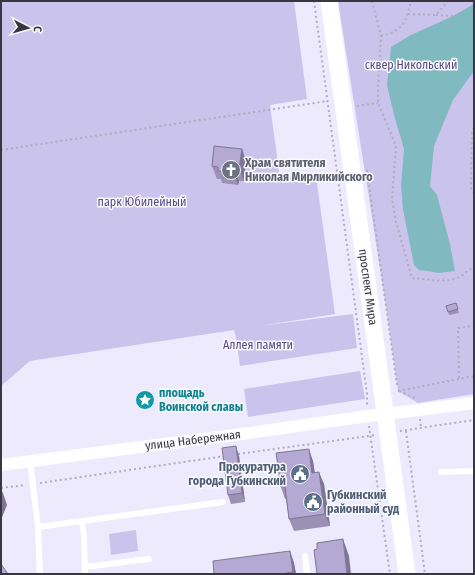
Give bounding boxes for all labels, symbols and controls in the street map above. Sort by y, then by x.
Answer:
north arrow [8,8,48,48]
text: С [31,25,44,33]
park label: сквер Никольский [365,58,457,72]
place label: Храм святителя Николая Мирликийского [244,156,373,184]
church icon: Храм святителя Николая Мирликийского [220,159,242,181]
park label: парк Юбилейный [98,195,186,209]
street label: проспект Мира [356,248,380,326]
park label: Аллея памяти [223,338,293,352]
place label: площадь Воинской славы [159,386,243,414]
place icon: площадь Воинской славы [134,389,156,411]
street label: улица Набережная [144,427,242,453]
place label: Прокуратура города Губкинский [188,460,286,488]
public building icon: Прокуратура города Губкинский [289,463,311,485]
place label: Губкинский районный суд [327,488,399,516]
public building icon: Губкинский районный суд [302,491,324,513]

